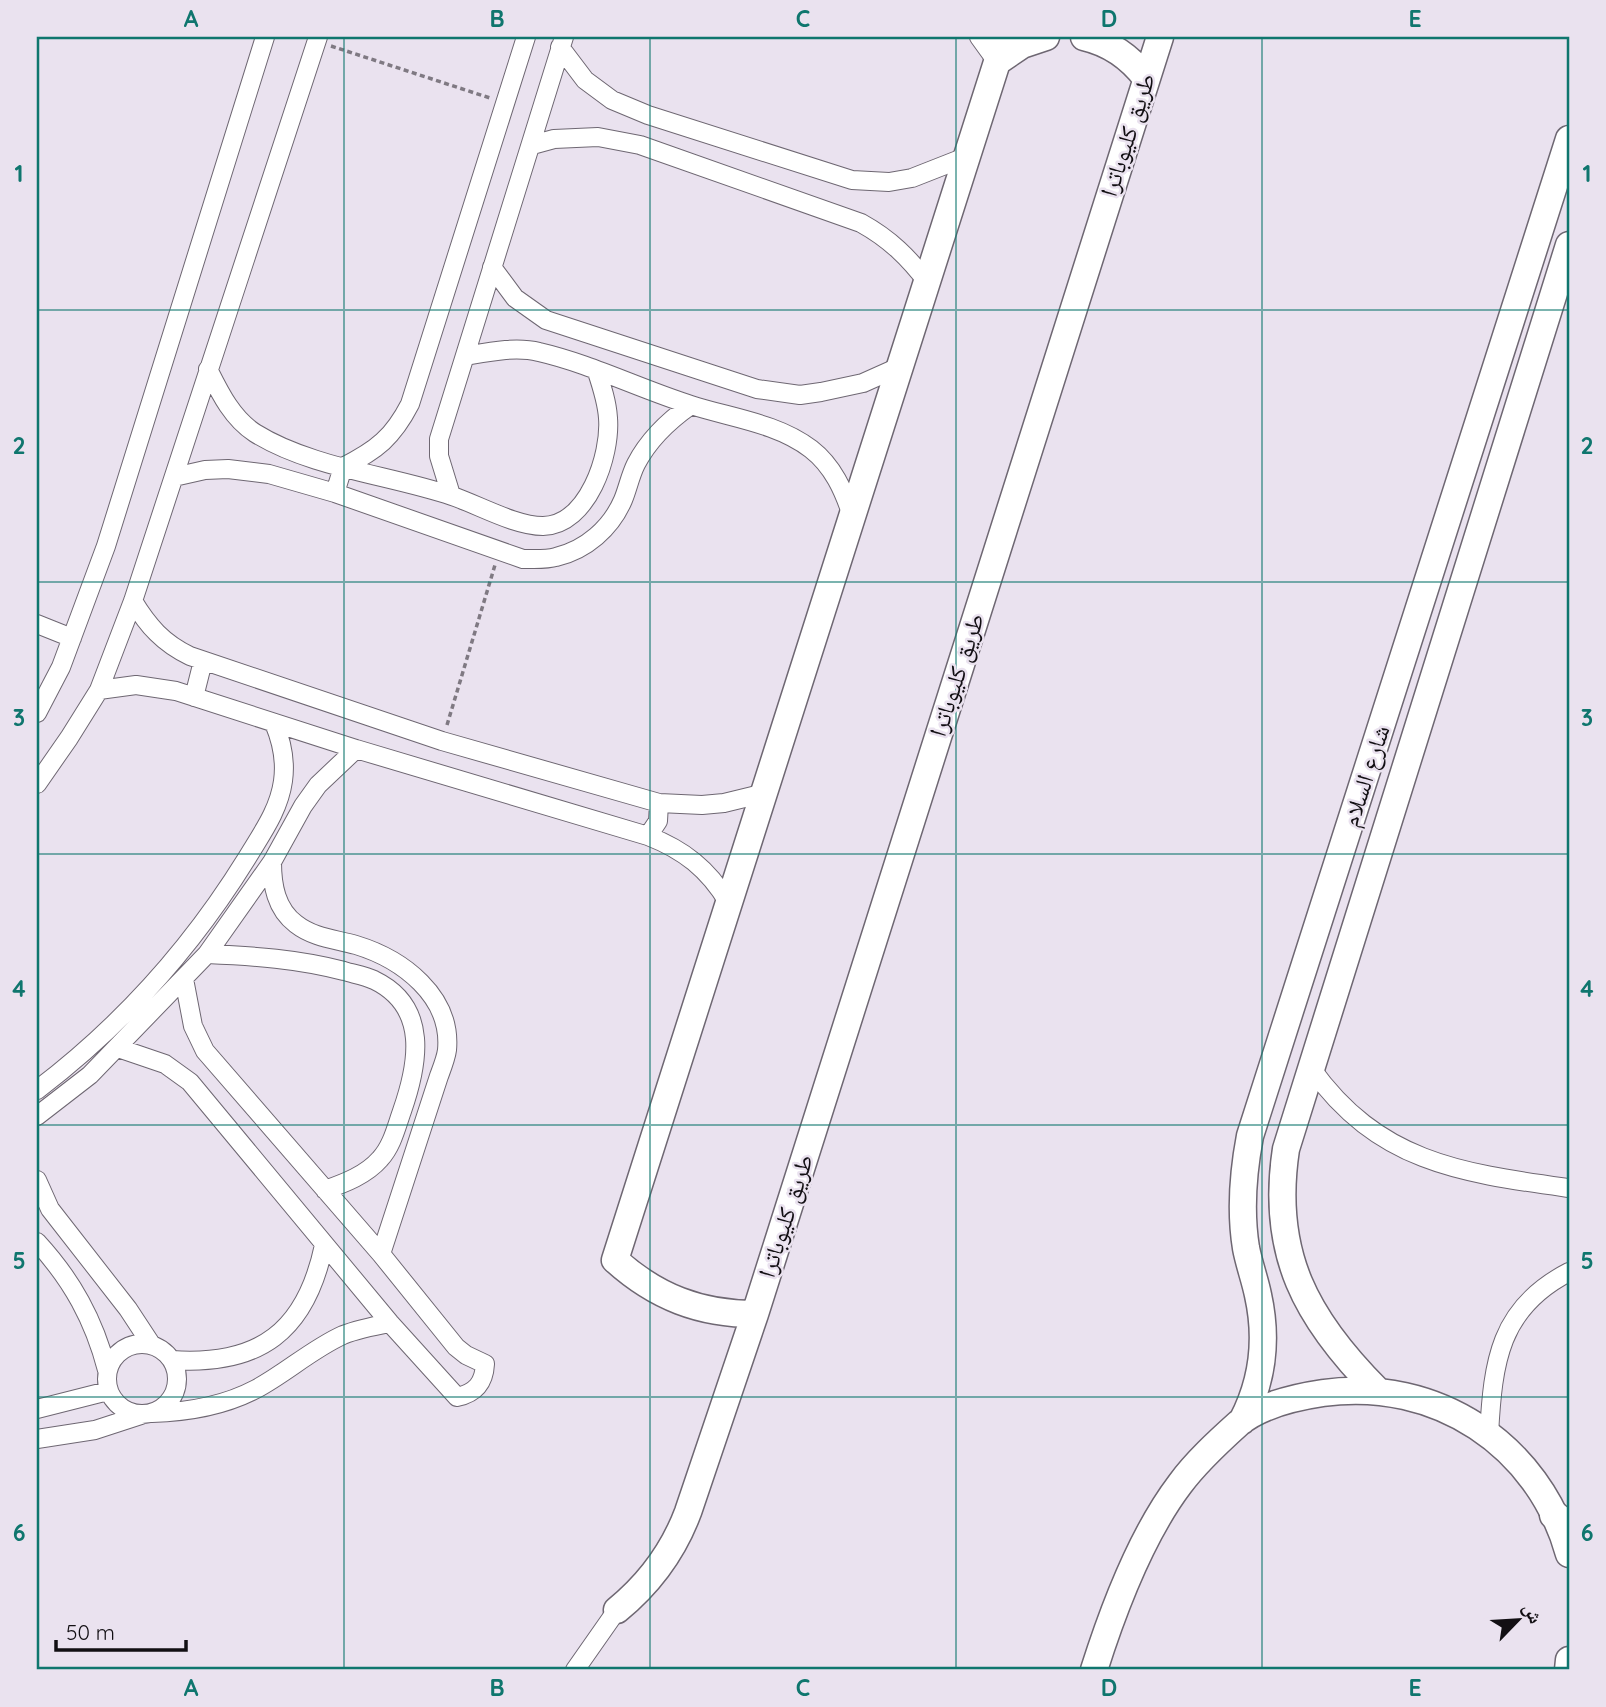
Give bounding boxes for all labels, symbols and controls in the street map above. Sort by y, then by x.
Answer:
text: A [184,4,199,33]
text: B [489,4,505,33]
text: C [796,4,810,33]
text: D [1101,4,1117,33]
text: E [1408,4,1422,33]
street label: طريق كليوباترا [1093,69,1161,200]
text: 1 [15,159,23,188]
text: 1 [1583,159,1591,188]
text: 2 [12,431,26,460]
text: 2 [1580,431,1594,460]
street label: طريق كليوباترا [922,609,990,740]
text: 3 [13,703,25,732]
text: 3 [1581,703,1593,732]
street label: شارع السلام [1335,721,1397,831]
text: 4 [12,974,26,1003]
text: 4 [1580,974,1594,1003]
street label: طريق كليوباترا [751,1150,819,1281]
text: 5 [12,1246,26,1275]
text: 5 [1580,1246,1594,1275]
text: 6 [13,1518,25,1547]
text: 6 [1581,1518,1593,1547]
north arrow [1484,1584,1554,1654]
text: ش [1518,1599,1549,1627]
scale bar [56,1609,186,1653]
text: 50 m [66,1619,115,1645]
text: A [184,1673,199,1702]
text: B [489,1673,505,1702]
text: C [796,1673,810,1702]
text: D [1101,1673,1117,1702]
text: E [1408,1673,1422,1702]

